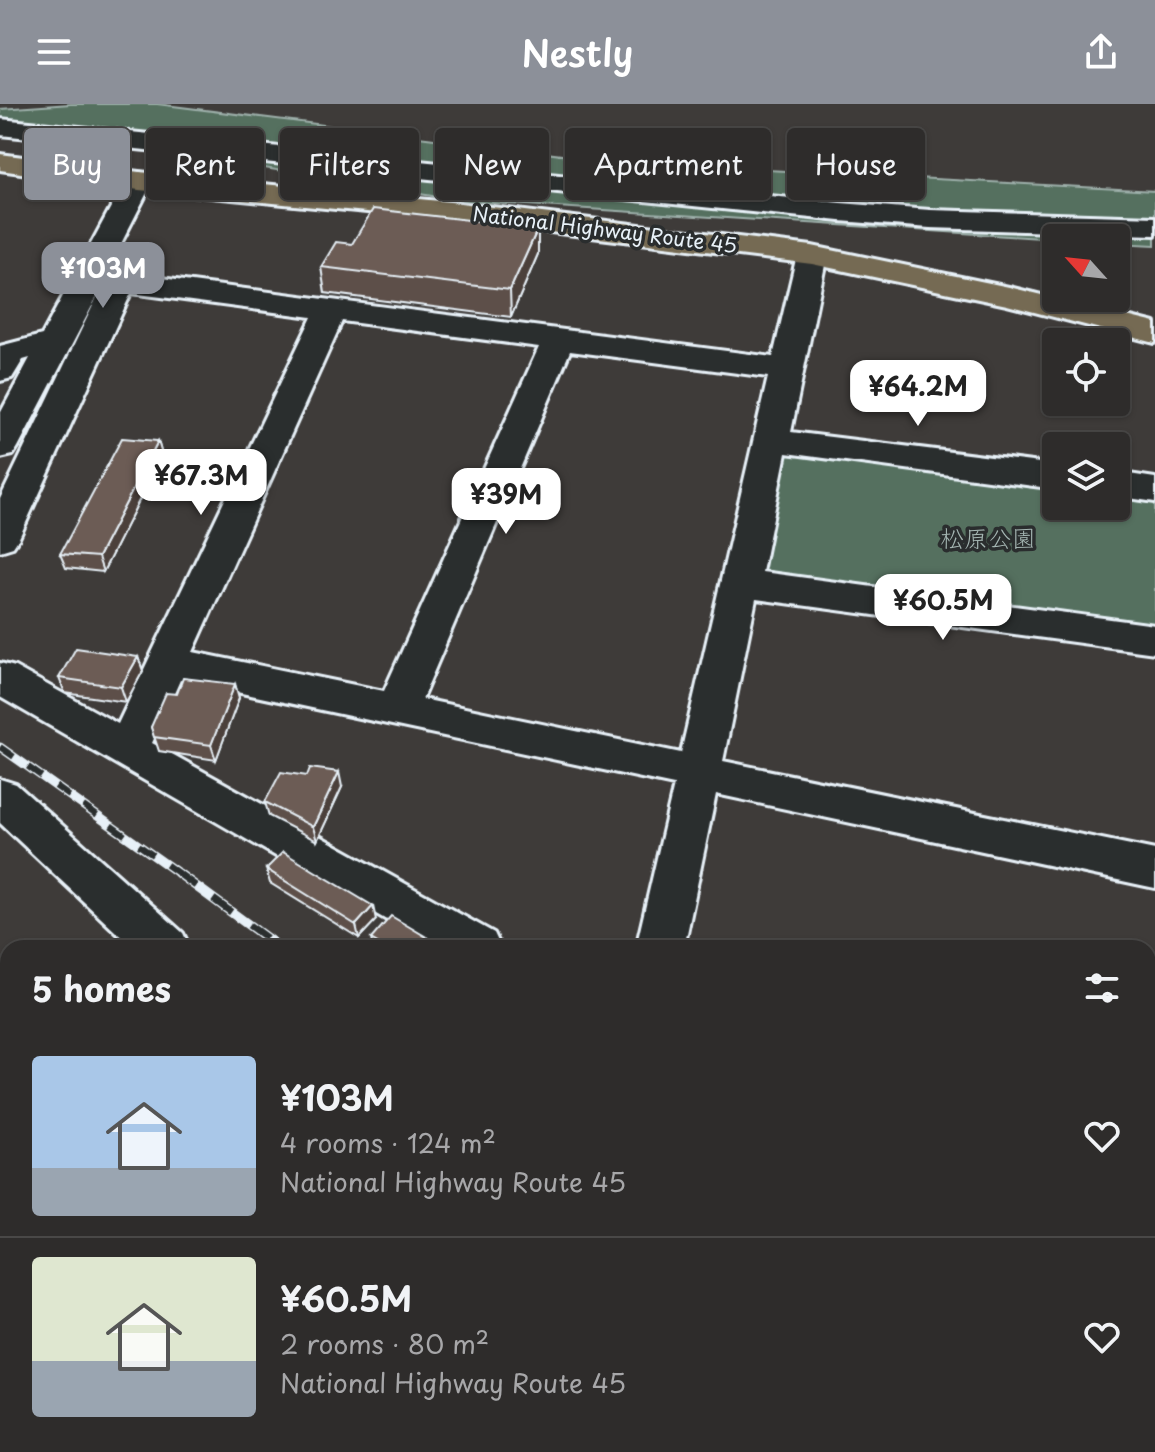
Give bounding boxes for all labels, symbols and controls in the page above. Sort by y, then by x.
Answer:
text: Nestly [522,25,633,79]
icon: menu [32,30,76,74]
icon: share [1079,30,1123,74]
chip: Buy [24,128,130,200]
chip: Rent [146,128,264,200]
chip: Filters [280,128,419,200]
chip: New [435,128,549,200]
chip: Apartment [565,128,771,200]
chip: House [787,128,925,200]
street label: National Highway Route 45 [471,198,739,260]
north arrow [1042,224,1130,312]
map controls [1042,224,1130,520]
pin: ¥103M [47,242,159,310]
text: ¥103M [60,248,146,287]
button: locate [1042,328,1130,416]
pin: ¥64.2M [853,360,983,428]
text: ¥64.2M [868,366,968,405]
button: layers [1042,432,1130,520]
pin: ¥67.3M [136,449,266,517]
text: ¥67.3M [154,455,248,494]
pin: ¥39M [459,468,553,536]
text: ¥39M [470,474,542,513]
park label: 松原公園 [940,519,1036,555]
pin: ¥60.5M [878,574,1008,642]
text: ¥60.5M [892,580,994,619]
text: 5 homes [32,962,171,1014]
icon: filters [1080,966,1124,1010]
text: ¥103M [280,1071,394,1123]
icon: home [96,1088,192,1184]
icon: heart [1080,1114,1124,1158]
text: 4 rooms · 124 m² [280,1123,496,1162]
text: National Highway Route 45 [280,1162,626,1201]
text: ¥60.5M [280,1272,412,1324]
icon: home [96,1289,192,1385]
icon: heart [1080,1315,1124,1359]
text: 2 rooms · 80 m² [280,1324,489,1363]
text: National Highway Route 45 [280,1363,626,1402]

